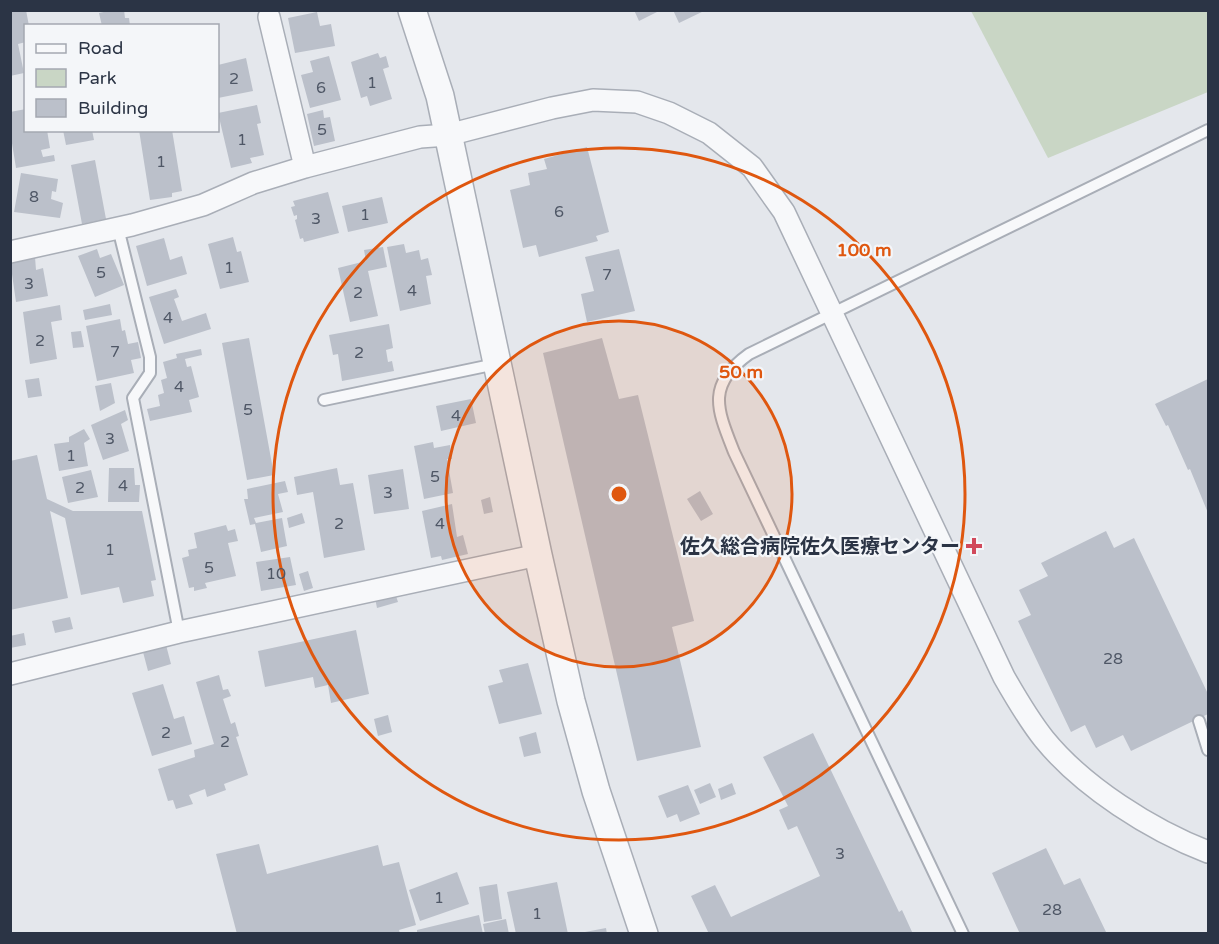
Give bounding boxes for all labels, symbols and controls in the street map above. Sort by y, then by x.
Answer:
legend [24,24,219,132]
text: Road [78,37,123,59]
text: Park [78,67,117,89]
house number: 2 [229,69,239,89]
house number: 1 [367,73,377,93]
house number: 6 [316,78,326,98]
text: Building [78,97,148,119]
house number: 5 [317,120,327,140]
house number: 1 [237,130,247,150]
house number: 1 [156,152,166,172]
house number: 8 [29,187,39,207]
house number: 6 [554,202,564,222]
house number: 1 [360,205,370,225]
house number: 3 [311,209,321,229]
text: 100 m [836,239,892,261]
house number: 1 [224,258,234,278]
house number: 5 [96,263,106,283]
house number: 7 [602,265,612,285]
house number: 3 [24,274,34,294]
house number: 4 [407,281,417,301]
house number: 2 [353,283,363,303]
house number: 4 [163,308,173,328]
house number: 2 [35,331,45,351]
house number: 7 [110,342,120,362]
house number: 2 [354,343,364,363]
text: 50 m [719,361,763,383]
house number: 4 [174,377,184,397]
house number: 5 [243,400,253,420]
house number: 4 [451,406,461,426]
house number: 3 [105,429,115,449]
house number: 1 [66,446,76,466]
house number: 5 [430,467,440,487]
house number: 4 [118,476,128,496]
house number: 2 [75,478,85,498]
house number: 3 [383,483,393,503]
centre of rings [609,484,629,504]
house number: 2 [334,514,344,534]
house number: 4 [435,514,445,534]
place label: 佐久総合病院佐久医療センター [680,535,960,559]
marker: 佐久総合病院佐久医療センター [965,537,983,555]
house number: 1 [105,540,115,560]
house number: 5 [204,558,214,578]
house number: 10 [266,564,286,584]
house number: 28 [1103,649,1123,669]
house number: 2 [161,723,171,743]
house number: 2 [220,732,230,752]
house number: 3 [835,844,845,864]
house number: 1 [434,888,444,908]
house number: 28 [1042,900,1062,920]
house number: 1 [532,904,542,924]

